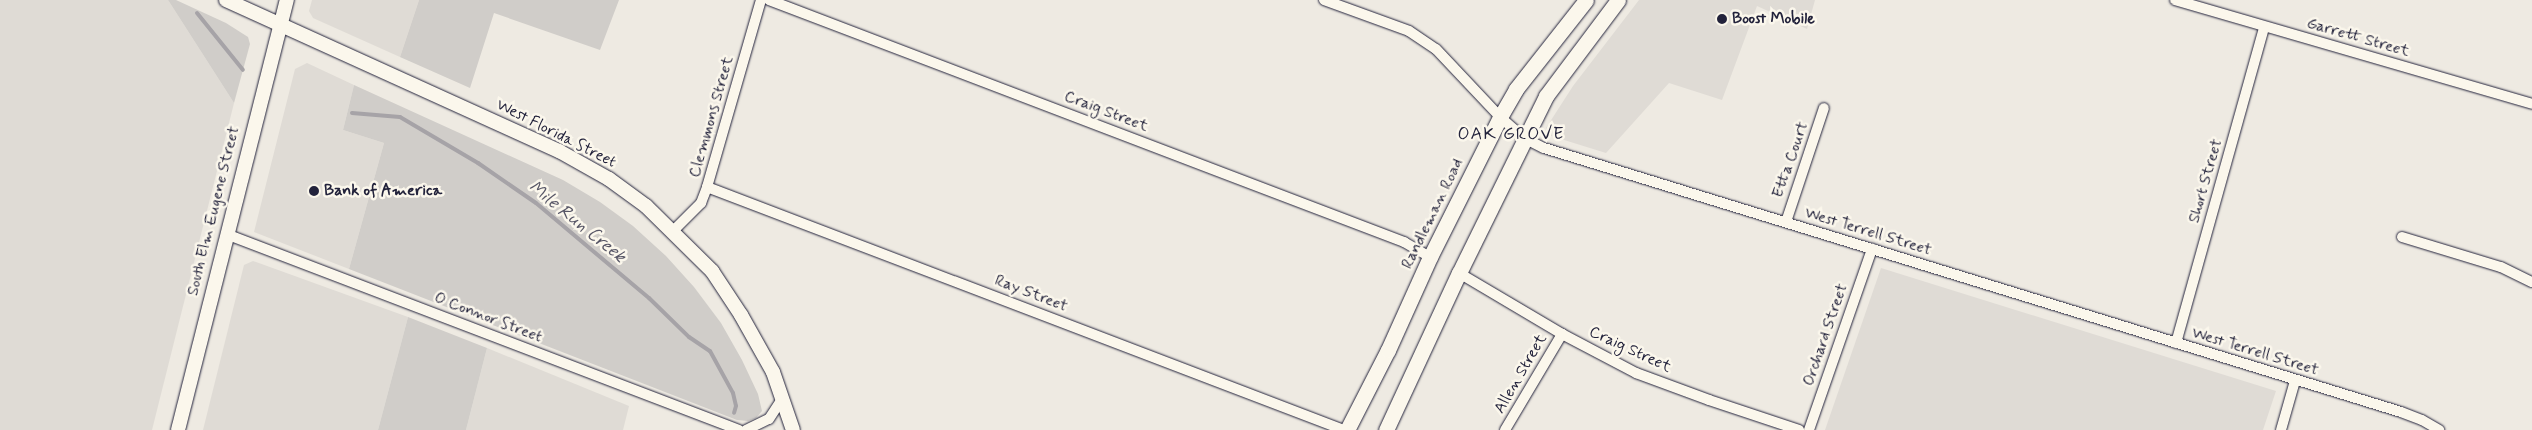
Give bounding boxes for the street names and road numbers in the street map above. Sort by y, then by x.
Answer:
street label: Garrett Street [2304,14,2412,62]
street label: Clemmons Street [686,54,738,180]
street label: Craig Street [1061,87,1151,137]
street label: West Florida Street [492,95,620,173]
street label: Etta Court [1769,121,1813,199]
street label: South Elm Eugene Street [184,127,244,295]
street label: Short Street [2185,137,2227,225]
street label: Randleman Road [1398,156,1468,272]
street label: West Terrell Street [1803,204,1933,260]
street label: Ray Street [992,271,1070,317]
street label: Orchard Street [1800,282,1852,388]
street label: O Connor Street [430,288,546,348]
street label: Craig Street [1586,323,1674,377]
street label: West Terrell Street [2190,324,2320,380]
street label: Allen Street [1491,331,1551,417]

